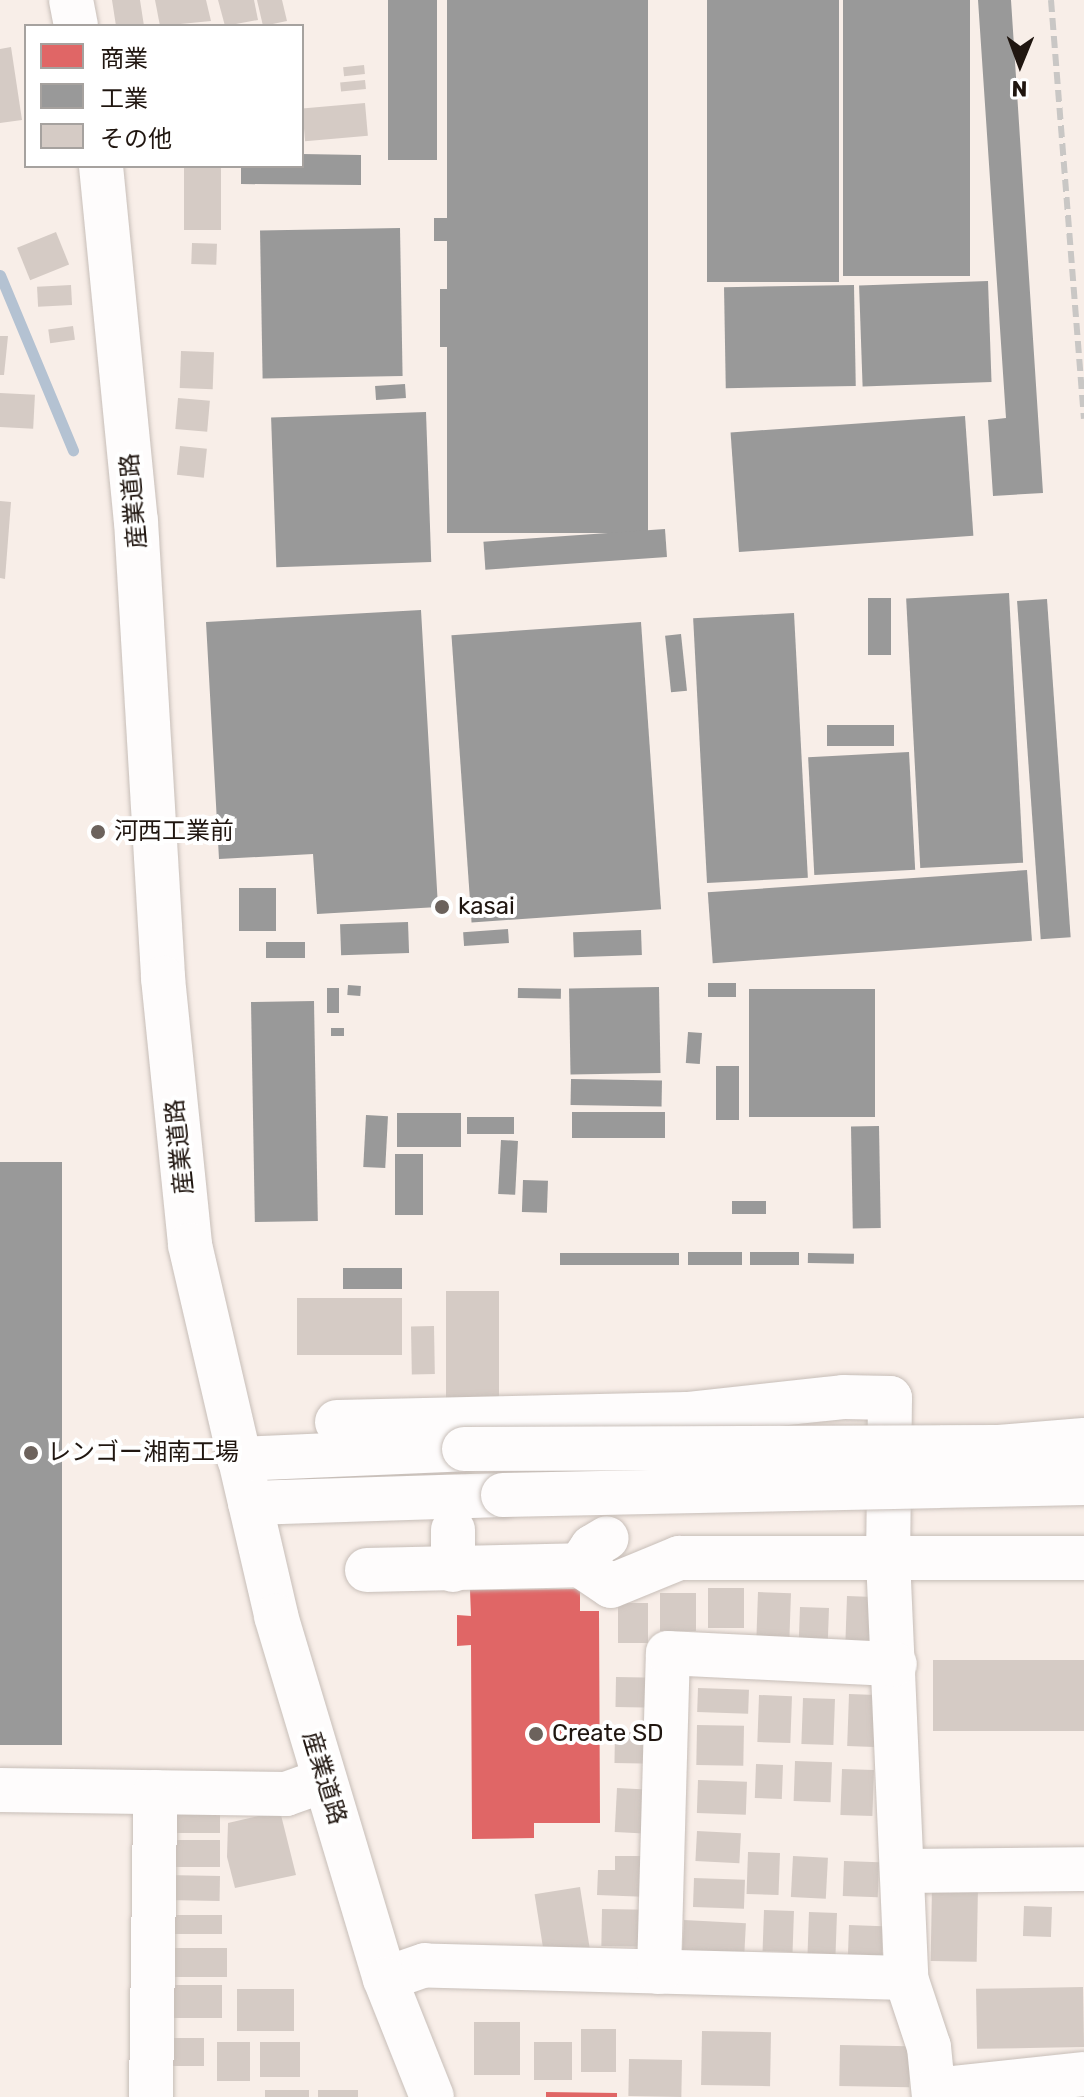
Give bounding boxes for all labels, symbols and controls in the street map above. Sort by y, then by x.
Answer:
legend [24,24,304,168]
north arrow [980,24,1060,104]
text: 商業 [100,45,148,73]
text: N [1011,75,1028,102]
text: 工業 [100,85,148,113]
text: その他 [100,125,172,153]
street label: 産業道路 [115,452,153,550]
place label: 河西工業前 [114,818,234,846]
marker: 河西工業前 [89,823,107,841]
place label: kasai [458,893,515,921]
marker: kasai [433,898,451,916]
street label: 産業道路 [161,1098,199,1196]
place label: レンゴー湘南工場 [47,1439,239,1467]
marker: レンゴー湘南工場 [22,1444,40,1462]
place label: Create SD [552,1720,664,1748]
marker: Create SD [527,1725,545,1743]
street label: 産業道路 [296,1728,352,1828]

